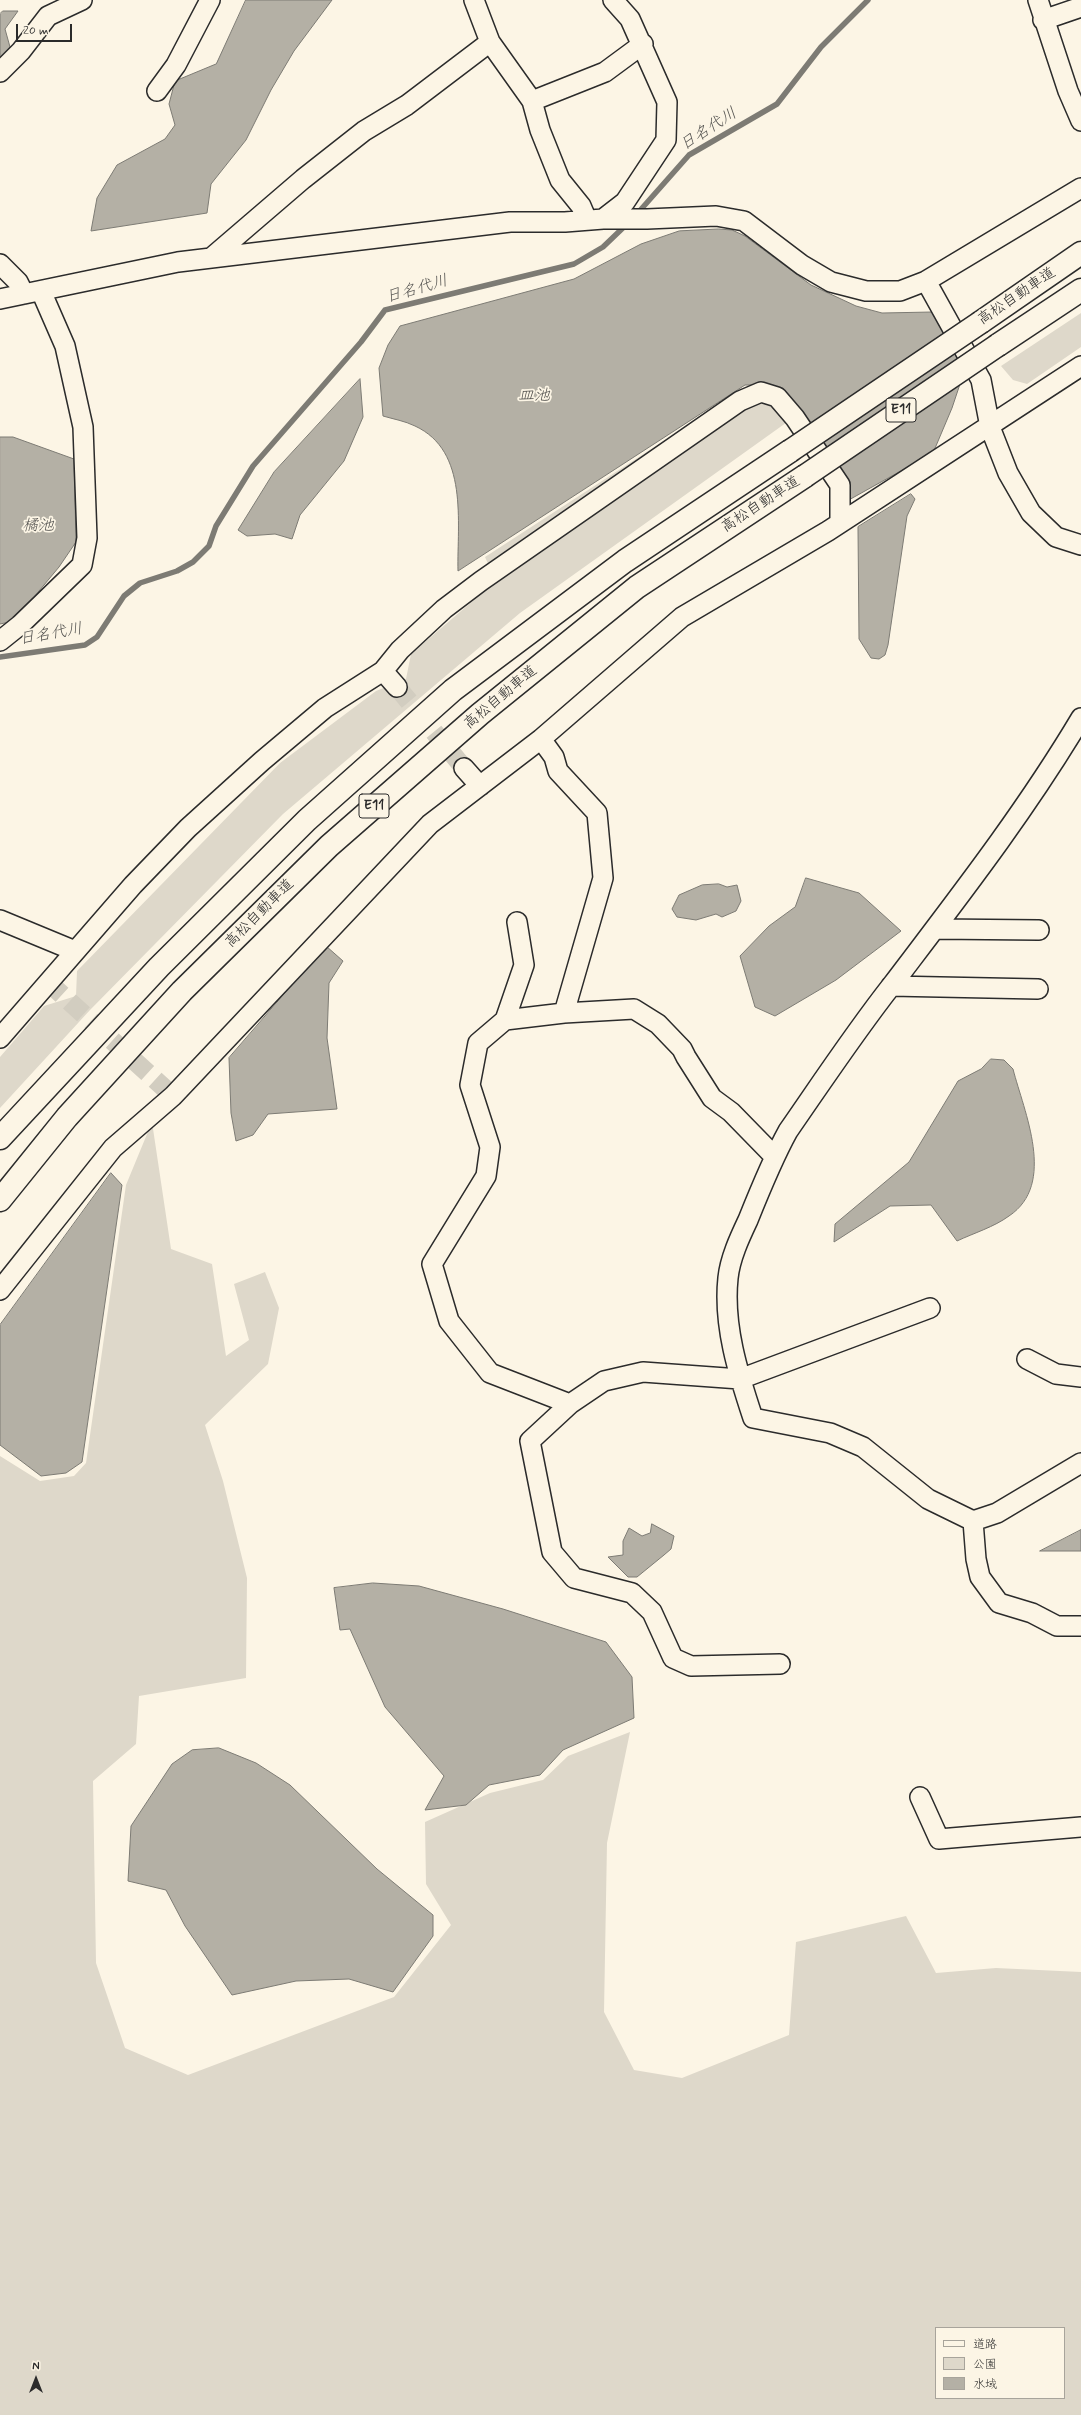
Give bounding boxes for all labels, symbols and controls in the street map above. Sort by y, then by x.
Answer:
scale bar [18,16,74,42]
text: 20 m [23,23,49,39]
water label: 日名代川 [677,105,741,155]
street label: 高松自動車道 [975,264,1059,330]
water label: 日名代川 [384,272,450,308]
water label: 皿池 [518,387,550,407]
road number: E11 [886,398,916,422]
street label: 高松自動車道 [718,473,804,537]
water label: 橘池 [22,517,54,537]
water label: 日名代川 [18,620,84,650]
street label: 高松自動車道 [461,662,541,734]
road number: E11 [359,794,389,818]
street label: 高松自動車道 [222,876,298,952]
legend [935,2327,1065,2399]
text: 道路 [973,2337,997,2353]
text: 公園 [973,2357,997,2373]
north arrow [16,2359,56,2399]
text: N [32,2360,40,2374]
text: 水域 [973,2377,997,2393]

